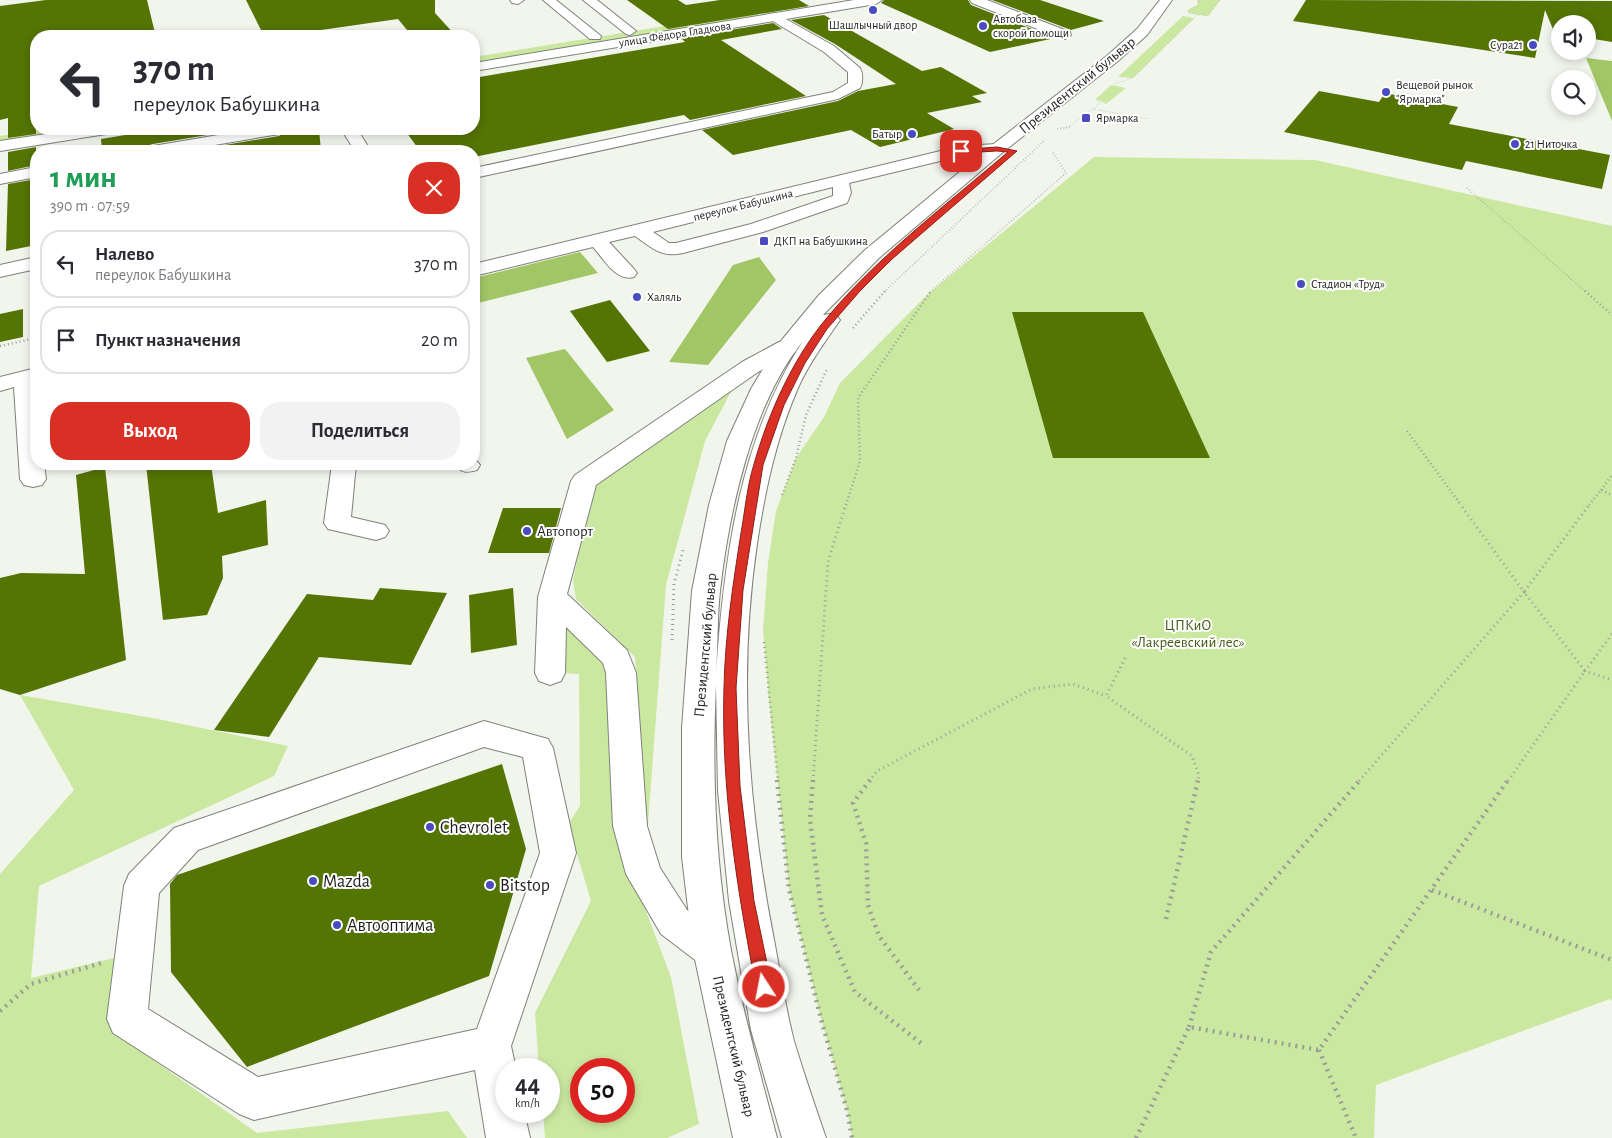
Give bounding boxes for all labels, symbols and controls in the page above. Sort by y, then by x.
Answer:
marker: Шашлычный двор [867,4,879,16]
place label: Автобаза скорой помощи [993,13,1069,39]
map controls [1551,15,1596,115]
button: sound [1551,15,1596,60]
street label: улица Фёдора Гладкова [617,19,733,50]
place label: Шашлычный двор [829,19,917,31]
marker: Автобаза скорой помощи [977,20,989,32]
street label: Президентский бульвар [1016,34,1139,137]
place label: Сура21 [1490,39,1523,52]
marker: Сура21 [1527,39,1539,51]
icon: left [50,50,115,115]
text: 370 m [133,52,215,87]
button: search [1551,70,1596,115]
place label: Вещевой рынок "Ярмарка" [1396,79,1473,105]
marker: Вещевой рынок "Ярмарка" [1380,86,1392,98]
text: переулок Бабушкина [133,93,320,115]
marker: Ярмарка [1080,112,1092,124]
place label: Ярмарка [1096,112,1139,124]
place label: Батыр [872,128,902,140]
marker: Батыр [906,128,918,140]
pin [940,130,982,172]
icon: arrive [947,137,975,165]
marker: 21 Ниточка [1509,138,1521,150]
place label: 21 Ниточка [1525,138,1578,150]
button: close [408,162,460,214]
text: 1 мин [50,163,117,193]
street label: переулок Бабушкина [692,187,795,224]
text: 390 m · 07:59 [50,198,130,214]
marker: ДКП на Бабушкина [758,235,770,247]
place label: ДКП на Бабушкина [774,235,868,248]
text: Налево [95,245,154,264]
icon: left [52,250,80,278]
text: 370 m [414,255,458,274]
text: переулок Бабушкина [95,267,231,283]
marker: Стадион «Труд» [1295,278,1307,290]
place label: Стадион «Труд» [1311,278,1385,291]
marker: Халяль [631,291,643,303]
place label: Халяль [647,291,681,303]
icon: arrive [52,326,80,354]
text: Пункт назначения [95,331,241,350]
text: 20 m [421,331,458,350]
button: Выход [50,402,250,460]
button: Поделиться [260,402,460,460]
place label: Автопорт [537,524,594,539]
marker: Автопорт [521,525,533,537]
street label: Президентский бульвар [692,572,719,718]
park label: ЦПКиО «Лакреевский лес» [1131,618,1245,650]
place label: Chevrolet [440,819,508,837]
marker: Chevrolet [424,821,436,833]
place label: Mazda [323,873,370,891]
marker: Mazda [307,875,319,887]
place label: Bitstop [500,877,550,895]
marker: Bitstop [484,879,496,891]
place label: Автооптима [347,917,434,935]
marker: Автооптима [331,919,343,931]
position arrow [737,960,789,1012]
street label: Президентский бульвар [710,974,757,1119]
speed limit sign: 50 [570,1058,635,1123]
text: 44 [515,1072,540,1097]
text: km/h [515,1097,540,1109]

